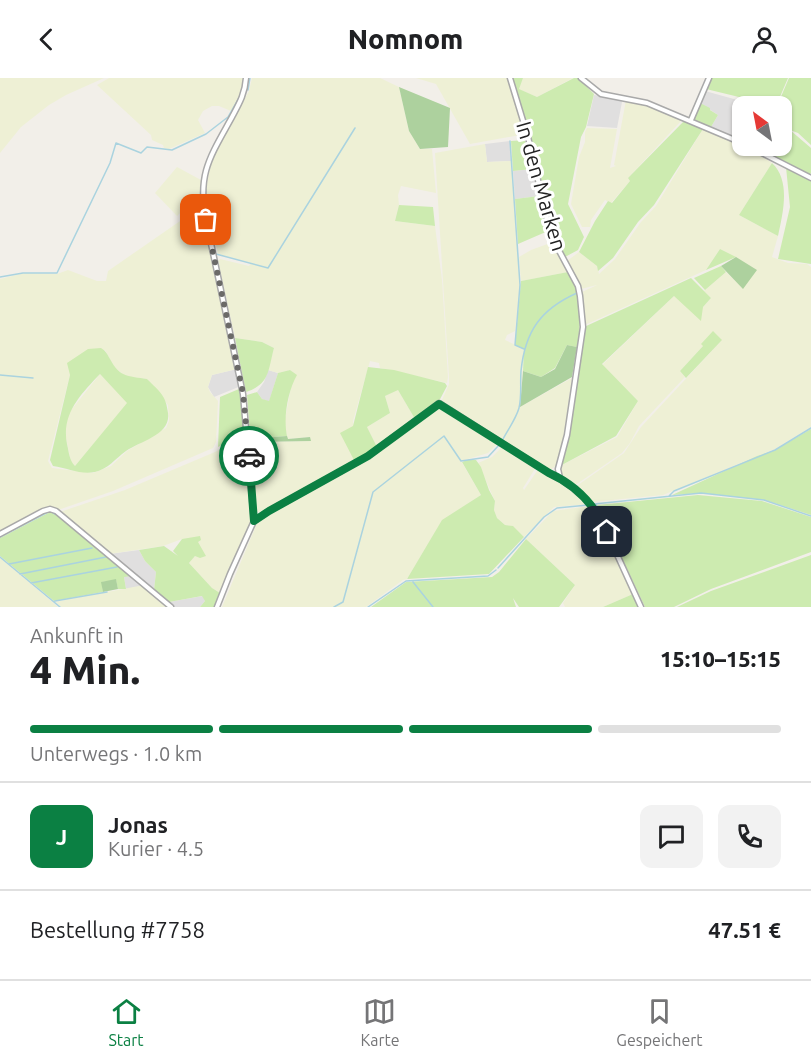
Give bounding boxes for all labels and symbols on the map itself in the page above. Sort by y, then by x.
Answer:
north arrow [732,96,792,156]
street label: In den Marken [512,118,572,254]
pin [180,194,231,245]
courier [219,426,279,486]
pin [581,506,632,557]

